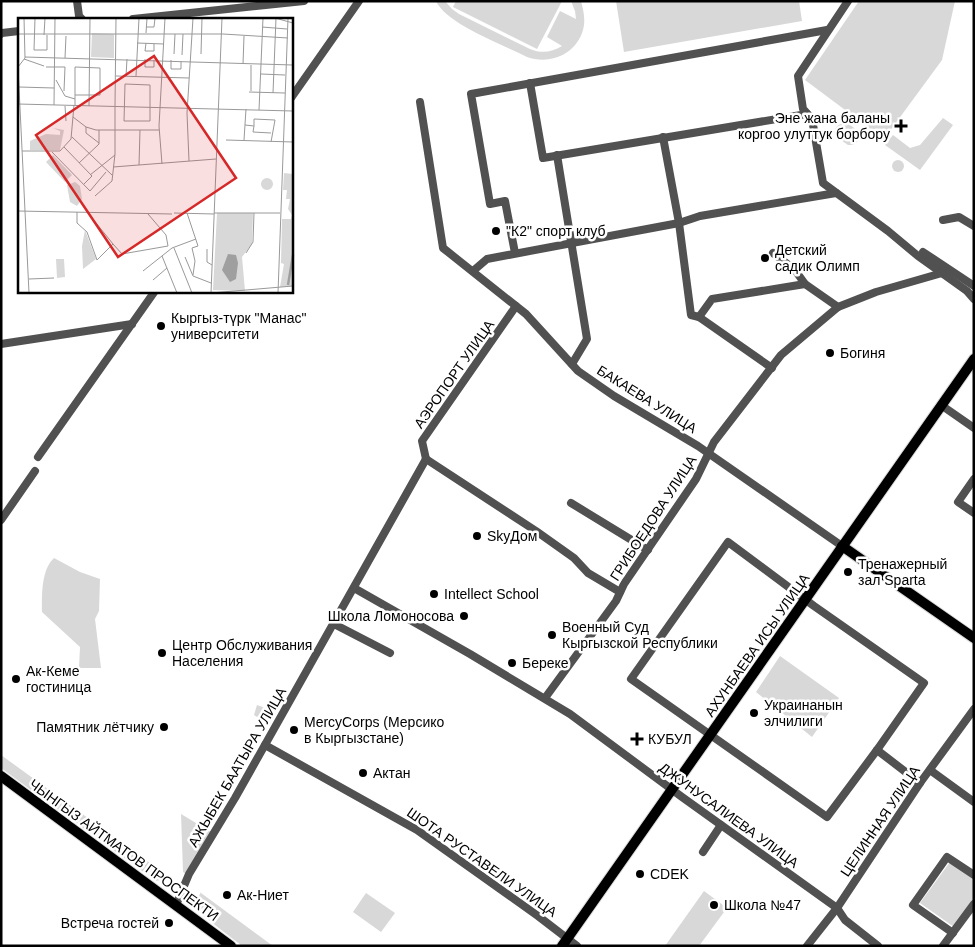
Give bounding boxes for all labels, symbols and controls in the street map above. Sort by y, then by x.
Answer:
inset map [18,18,292,292]
place label: Эне жана баланы коргоо улуттук борбору [738,110,890,142]
marker: Эне жана баланы коргоо улуттук борбору [894,119,908,133]
place label: "К2" спорт клуб [506,223,606,239]
marker: "К2" спорт клуб [490,225,502,237]
place label: Детский садик Олимп [775,242,860,274]
marker: Детский садик Олимп [759,252,771,264]
place label: Кыргыз-түрк "Манас" университети [171,310,307,342]
street label: АЭРОПОРТ УЛИЦА [411,316,498,431]
marker: Кыргыз-түрк "Манас" университети [155,320,167,332]
place label: Богиня [840,345,885,361]
marker: Богиня [824,347,836,359]
street label: БАКАЕВА УЛИЦА [594,362,700,436]
street label: ГРИБОЕДОВА УЛИЦА [607,452,700,584]
place label: SkyДом [487,528,537,544]
marker: SkyДом [471,530,483,542]
place label: Тренажерный зал Sparta [858,556,947,588]
marker: Тренажерный зал Sparta [842,566,854,578]
street label: АХУНБАЕВА ИСЫ УЛИЦА [701,570,813,720]
place label: Intellect School [444,586,539,602]
marker: Intellect School [428,588,440,600]
place label: Школа Ломоносова [328,608,454,624]
marker: Школа Ломоносова [458,610,470,622]
place label: Военный Суд Кыргызской Республики [562,619,718,651]
marker: Военный Суд Кыргызской Республики [546,629,558,641]
place label: Центр Обслуживания Населения [172,637,312,669]
marker: Центр Обслуживания Населения [156,647,168,659]
place label: Береке [522,655,569,671]
marker: Береке [506,657,518,669]
place label: Ак-Кеме гостиница [26,663,91,695]
marker: Ак-Кеме гостиница [10,673,22,685]
street label: АЖЫБЕК БААТЫРА УЛИЦА [185,684,290,850]
place label: Украинанын элчилиги [764,697,843,729]
marker: Украинанын элчилиги [748,707,760,719]
place label: MercyCorps (Мерсико в Кыргызстане) [304,714,445,746]
place label: Памятник лётчику [36,719,154,735]
marker: Памятник лётчику [158,721,170,733]
marker: MercyCorps (Мерсико в Кыргызстане) [288,724,300,736]
place label: КУБУЛ [648,731,692,747]
marker: КУБУЛ [630,732,644,746]
street label: ДЖУНУСАЛИЕВА УЛИЦА [656,759,802,871]
street label: ЦЕЛИННАЯ УЛИЦА [837,762,923,879]
place label: Актан [373,765,410,781]
marker: Актан [357,767,369,779]
street label: ЧЫНГЫЗ АЙТМАТОВ ПРОСПЕКТИ [26,775,222,924]
street label: ШОТА РУСТАВЕЛИ УЛИЦА [404,804,561,920]
place label: CDEK [650,866,690,882]
marker: CDEK [634,868,646,880]
place label: Ак-Ниет [237,887,289,903]
marker: Ак-Ниет [221,889,233,901]
place label: Школа №47 [724,897,801,913]
marker: Школа №47 [708,899,720,911]
place label: Встреча гостей [61,915,159,931]
marker: Встреча гостей [163,917,175,929]

